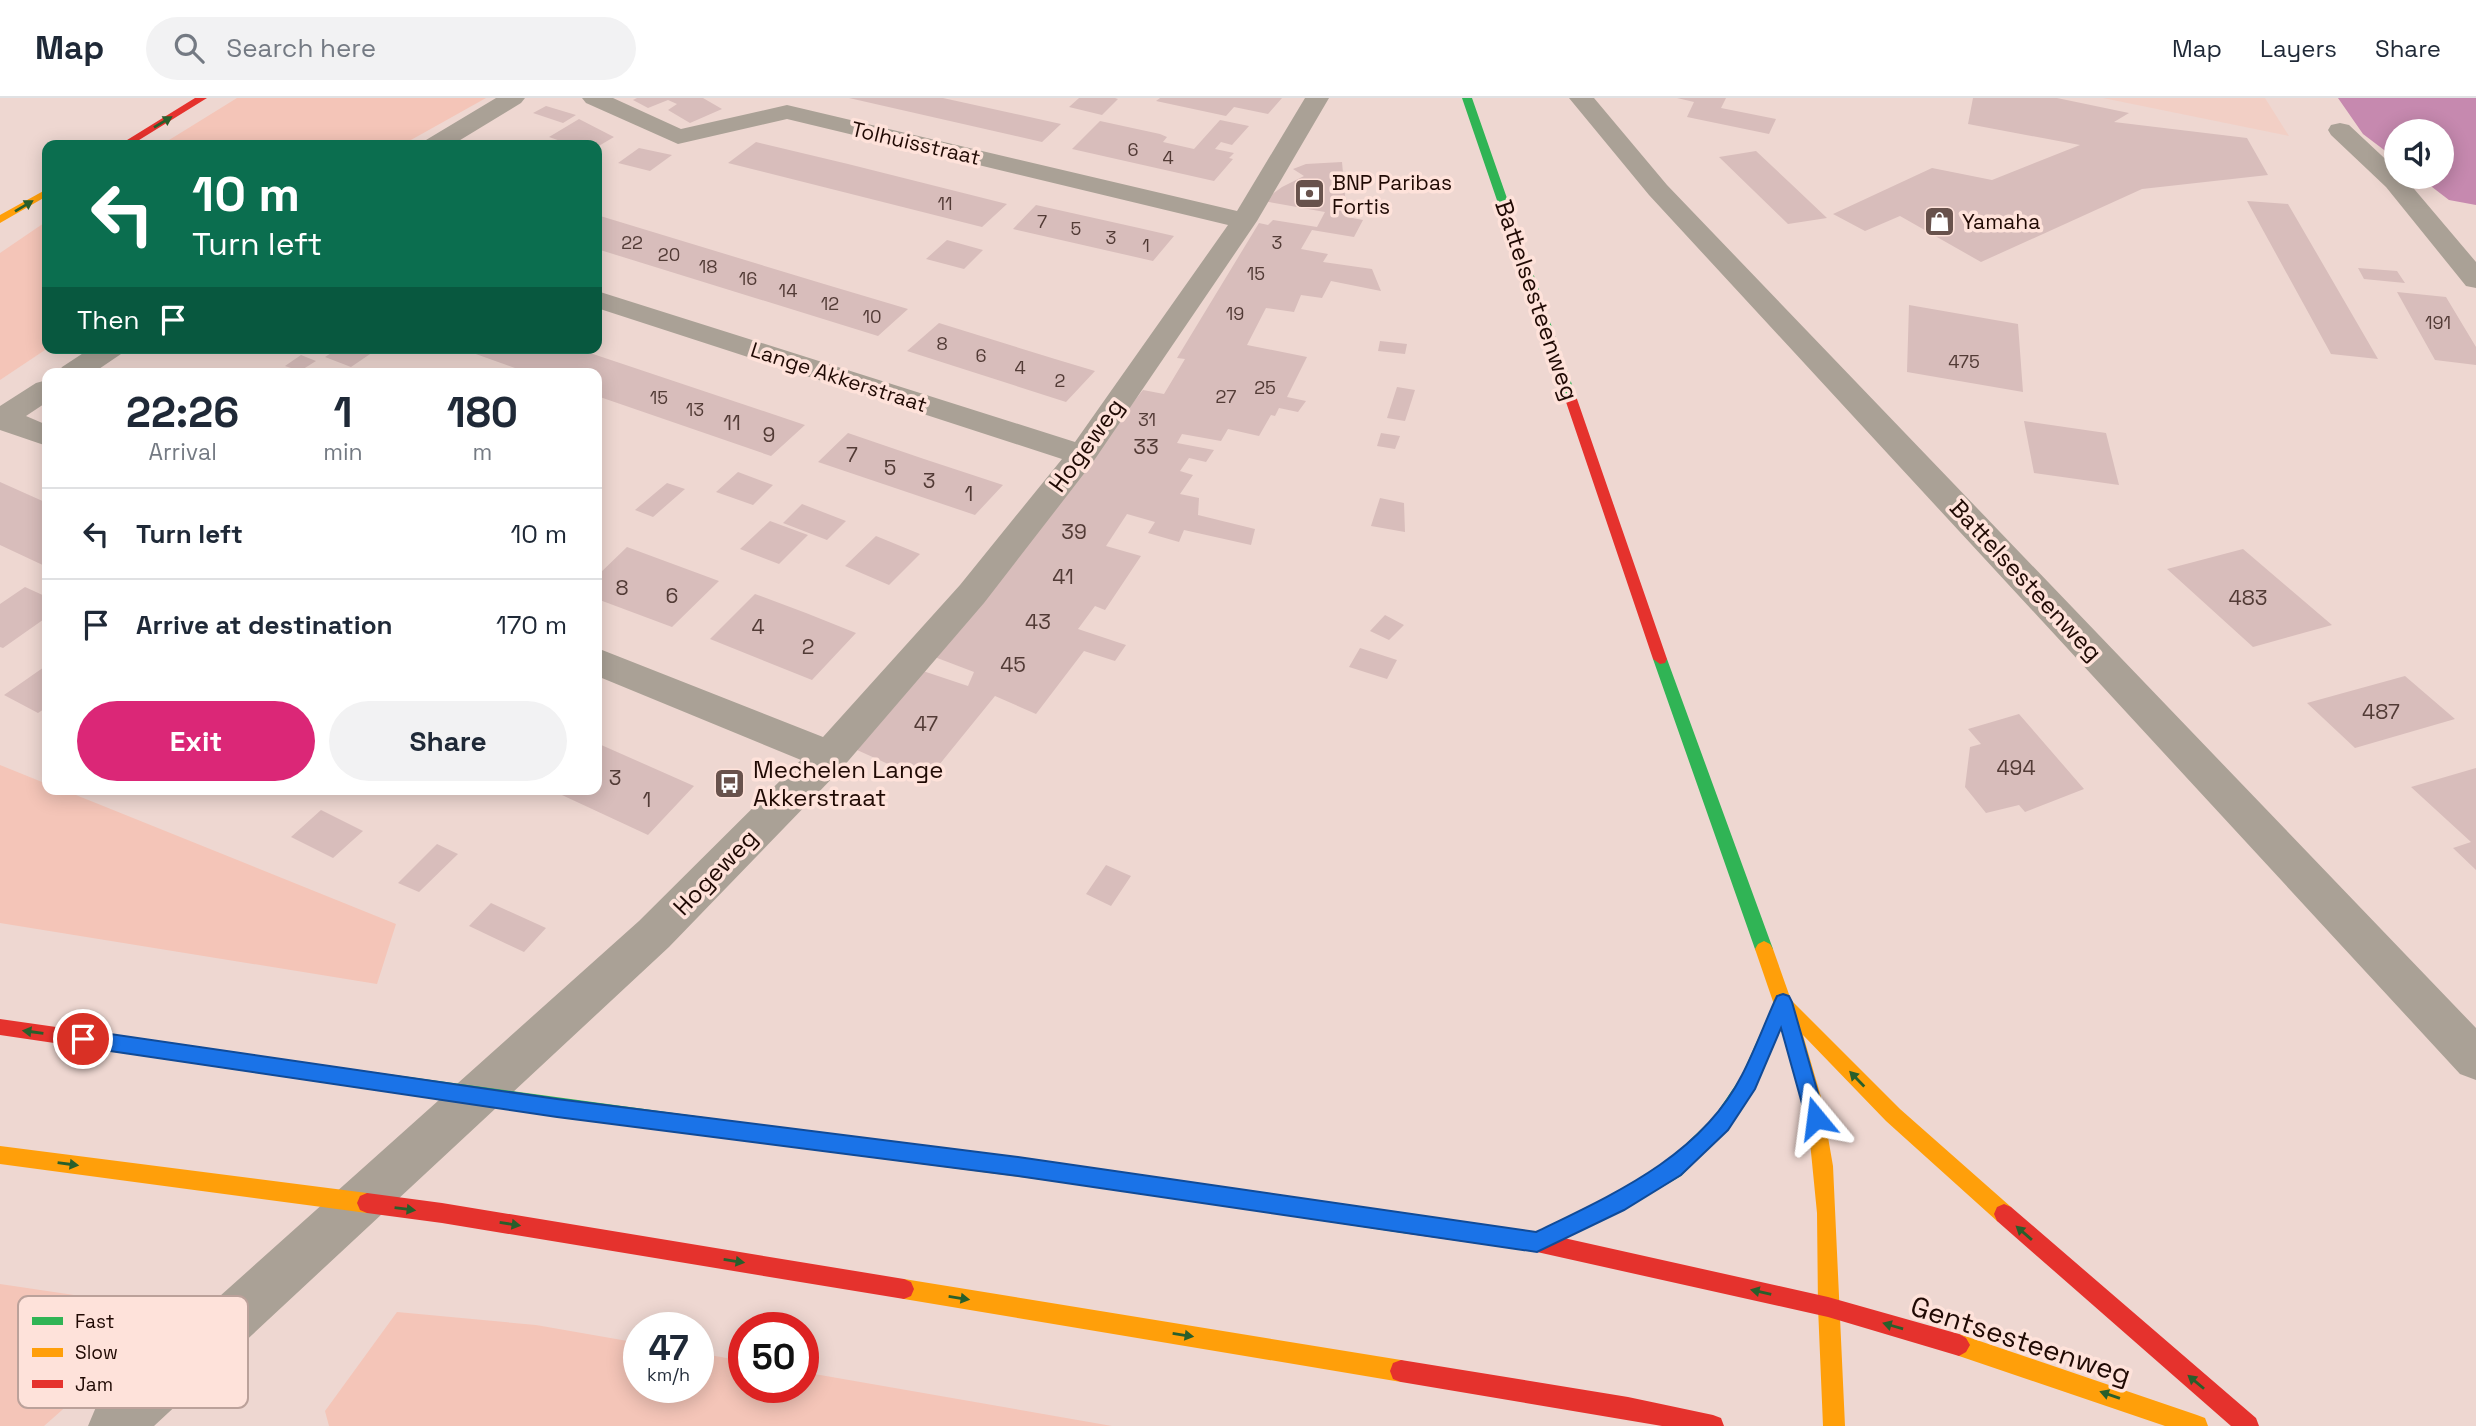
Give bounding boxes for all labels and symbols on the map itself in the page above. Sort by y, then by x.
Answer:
one-way arrow [153,115,172,128]
street label: Tolhuisstraat [849,115,983,171]
house number: 6 [1127,138,1139,161]
house number: 4 [1162,146,1174,169]
place label: BNP Paribas Fortis [1332,169,1452,220]
bank icon: BNP Paribas Fortis [1292,177,1326,211]
house number: 11 [937,192,953,215]
street label: Battelsesteenweg [1488,196,1586,404]
one-way arrow [14,200,33,212]
shop icon: Yamaha [1922,204,1956,238]
place label: Yamaha [1962,208,2040,235]
house number: 7 [1037,210,1047,233]
house number: 5 [1071,217,1081,240]
house number: 3 [1106,226,1116,249]
house number: 22 [621,231,643,254]
house number: 3 [1272,231,1282,254]
house number: 1 [1142,234,1150,257]
house number: 20 [658,243,680,266]
house number: 18 [699,255,717,278]
house number: 15 [1247,262,1265,285]
house number: 16 [739,267,757,290]
house number: 14 [779,279,797,302]
house number: 12 [821,292,839,315]
house number: 19 [1226,302,1244,325]
house number: 10 [862,305,882,328]
house number: 191 [2425,311,2451,334]
house number: 8 [936,332,948,355]
street label: Lange Akkerstraat [747,336,931,418]
house number: 6 [975,344,987,367]
house number: 475 [1948,350,1980,373]
house number: 4 [1014,356,1026,379]
house number: 2 [1055,369,1065,392]
house number: 25 [1254,376,1276,399]
house number: 27 [1216,385,1236,408]
house number: 15 [650,386,668,409]
street label: Hogeweg [1042,392,1130,498]
house number: 13 [686,398,704,421]
house number: 31 [1138,408,1156,431]
house number: 11 [723,409,741,436]
house number: 9 [763,421,775,448]
house number: 33 [1133,433,1159,460]
house number: 7 [846,441,858,468]
house number: 5 [884,454,896,481]
house number: 3 [923,467,935,494]
house number: 1 [965,480,973,507]
street label: Battelsesteenweg [1943,493,2109,667]
house number: 39 [1061,518,1087,545]
house number: 41 [1052,563,1074,590]
house number: 8 [615,574,629,601]
house number: 6 [666,582,678,609]
house number: 483 [2229,584,2267,611]
house number: 43 [1025,608,1051,635]
house number: 4 [751,613,765,640]
house number: 2 [802,633,814,660]
house number: 45 [1000,651,1026,678]
house number: 487 [2362,698,2400,725]
house number: 47 [914,710,938,737]
place label: Mechelen Lange Akkerstraat [753,754,943,813]
house number: 494 [1996,754,2036,781]
house number: 3 [609,764,621,791]
bus stop icon: Mechelen Lange Akkerstraat [713,766,747,800]
house number: 1 [643,786,651,813]
street label: Hogeweg [666,822,764,922]
pin [53,1009,113,1069]
one-way arrow [21,1026,43,1037]
one-way arrow [1849,1070,1866,1087]
position arrow [1779,1081,1853,1155]
one-way arrow [57,1159,79,1170]
one-way arrow [394,1203,416,1214]
one-way arrow [499,1219,521,1230]
one-way arrow [2015,1225,2033,1241]
one-way arrow [723,1256,745,1267]
one-way arrow [1750,1286,1772,1297]
street label: Gentsesteenweg [1906,1287,2136,1393]
one-way arrow [948,1293,970,1304]
legend [18,1296,248,1408]
text: Fast [75,1309,115,1334]
speed limit sign: 50 [728,1312,819,1403]
one-way arrow [1882,1320,1904,1331]
one-way arrow [1172,1330,1194,1341]
text: Slow [75,1340,118,1365]
text: Jam [75,1372,113,1397]
one-way arrow [2187,1374,2205,1390]
one-way arrow [2099,1389,2120,1400]

